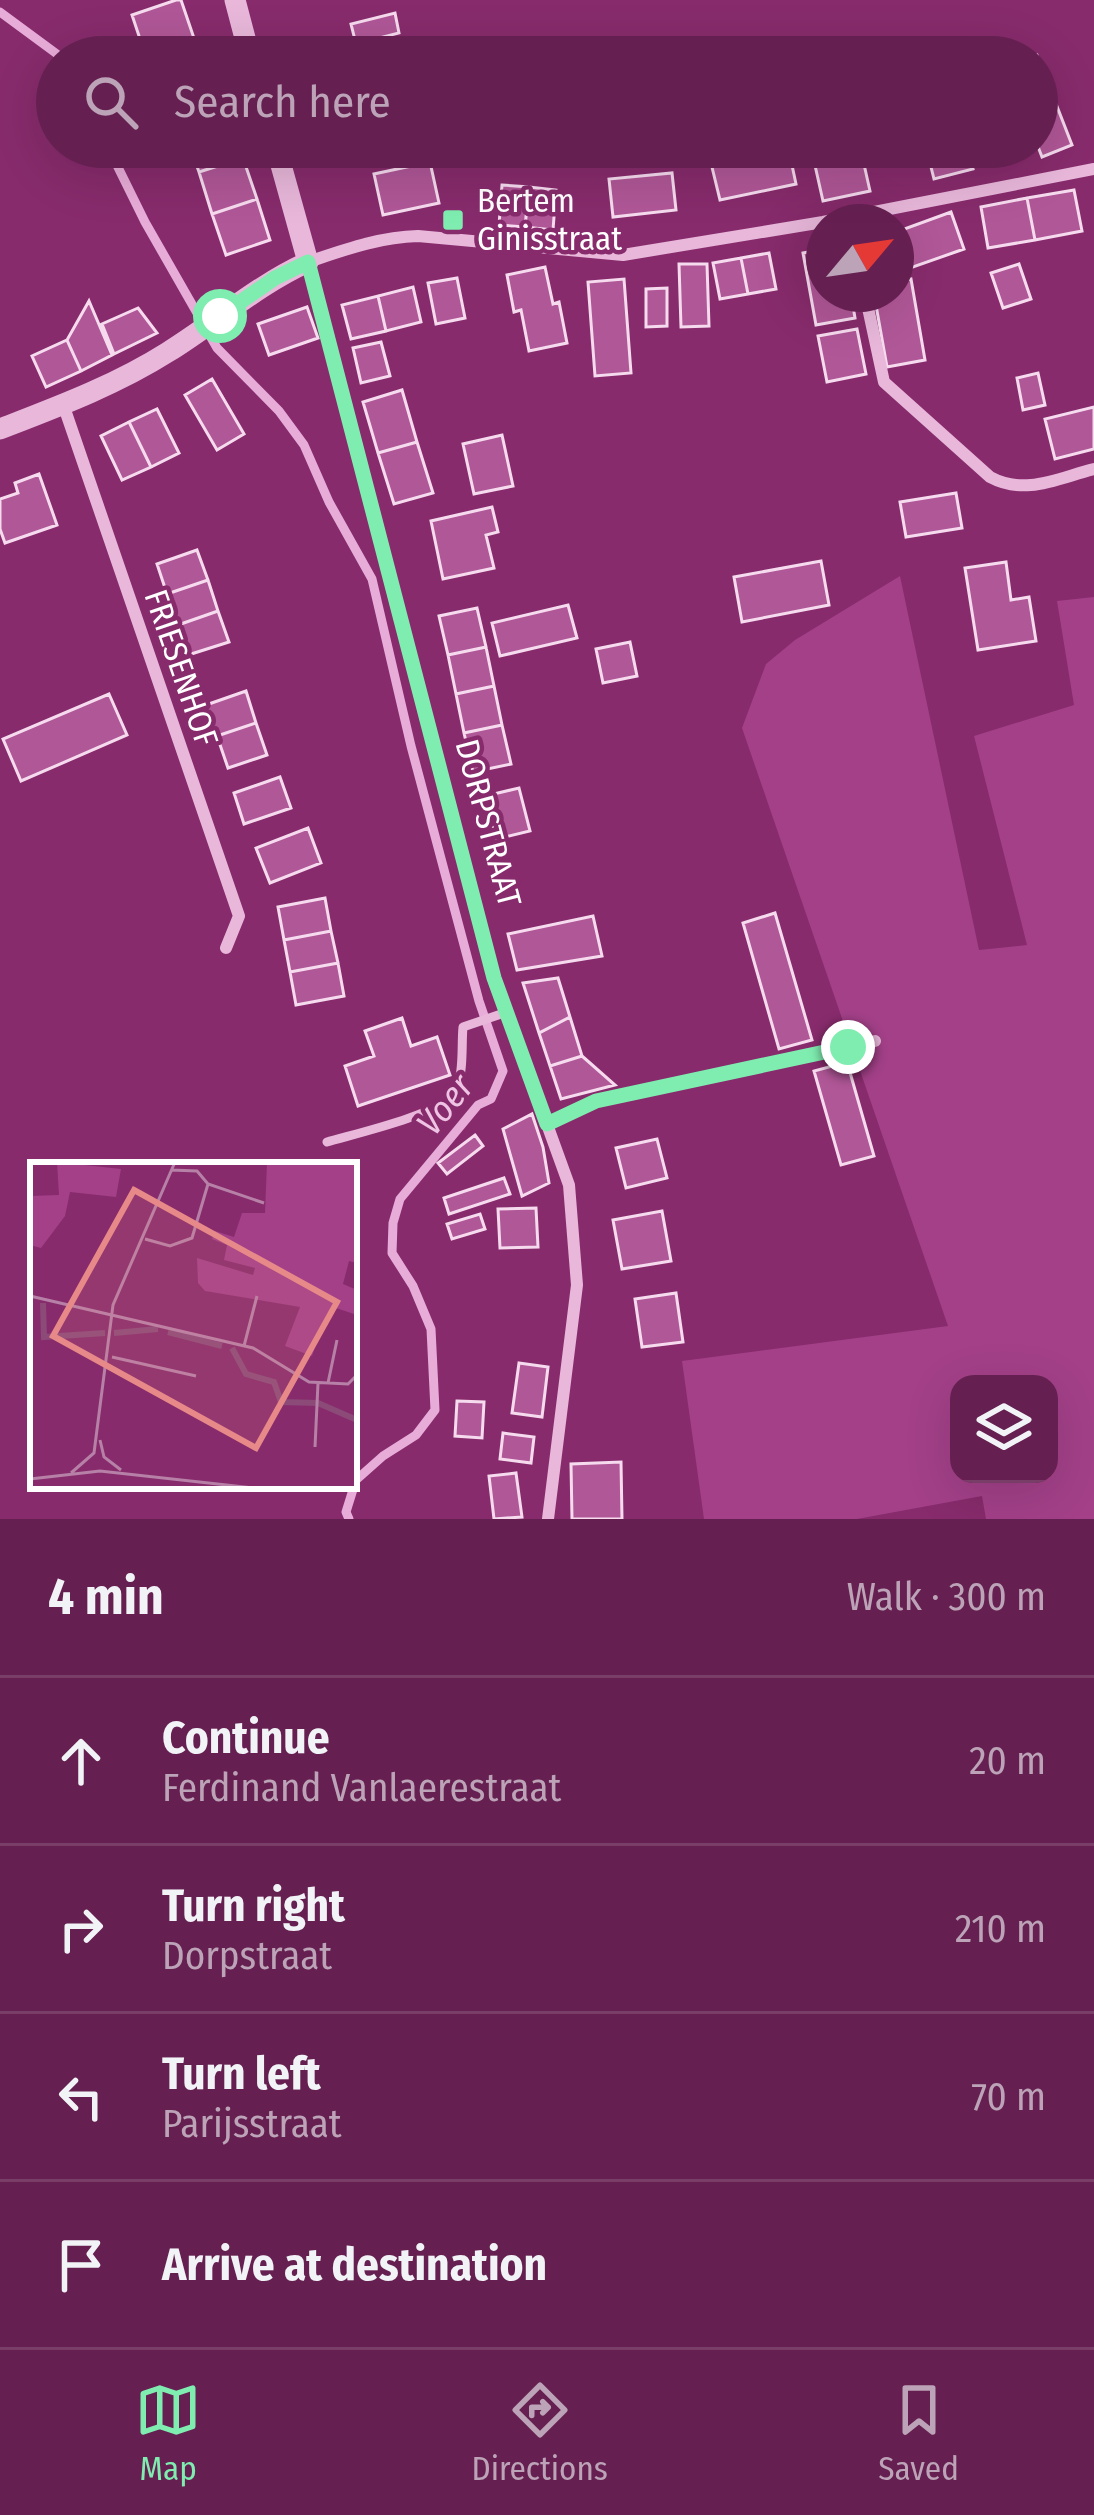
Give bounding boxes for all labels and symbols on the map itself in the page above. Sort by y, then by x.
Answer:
place label: Bertem Ginisstraat [477,181,622,259]
north arrow [806,204,914,312]
marker: Bertem Ginisstraat [440,207,466,233]
route start [193,289,247,343]
street label: FRIESENHOF [136,584,226,752]
street label: DORPSTRAAT [446,735,530,912]
route end [821,1020,875,1074]
water label: Voer [407,1064,484,1144]
inset map [30,1162,357,1489]

